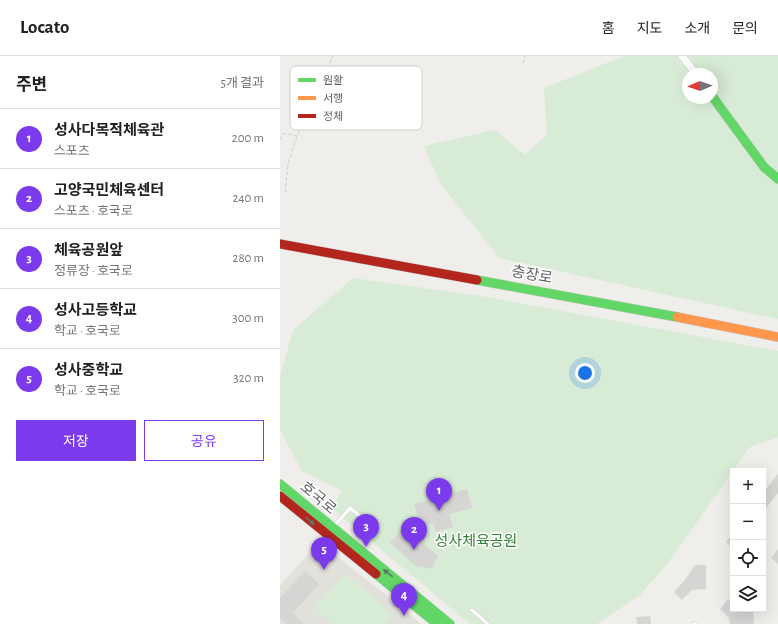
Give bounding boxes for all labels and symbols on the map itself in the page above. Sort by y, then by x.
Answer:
legend [290,66,422,130]
north arrow [682,68,718,104]
text: 원활 [323,75,343,86]
text: 서행 [323,93,343,104]
text: 정체 [323,111,343,122]
street label: 충장로 [510,263,554,286]
your location [575,363,595,383]
pin: 1 [426,478,452,511]
street label: 호국로 [297,479,339,517]
pin: 3 [353,514,379,547]
one-way arrow [305,516,315,525]
pin: 2 [401,517,427,550]
park label: 성사체육공원 [435,533,517,549]
pin: 5 [311,537,337,570]
one-way arrow [382,568,393,577]
pin: 4 [391,583,417,616]

